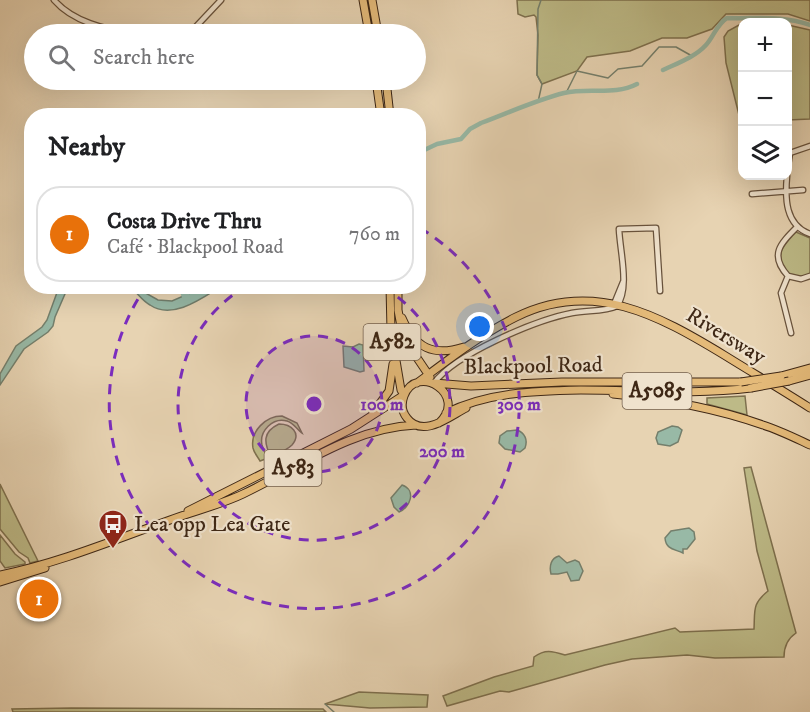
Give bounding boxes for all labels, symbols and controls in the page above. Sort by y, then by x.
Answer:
map controls [738,18,792,180]
button: + [738,18,792,72]
search box [24,24,426,90]
icon: search [45,41,78,74]
text: Search here [93,44,195,71]
button: − [738,72,792,126]
button: layers [738,126,792,180]
text: Nearby [48,131,125,164]
text: Costa Drive Thru [107,208,262,235]
text: 1 [66,222,73,247]
text: 760 m [349,222,400,247]
text: Café · Blackpool Road [107,235,283,260]
street label: Riversway [681,302,771,371]
your location [465,312,494,341]
road number: A582 [364,324,420,360]
street label: Blackpool Road [463,351,603,381]
road number: A5085 [622,373,692,409]
centre of rings [304,394,324,414]
text: 100 m [360,394,404,416]
text: 300 m [497,394,541,416]
text: 200 m [419,441,465,463]
road number: A583 [264,450,322,486]
bus stop icon: Lea opp Lea Gate [97,508,129,550]
place label: Lea opp Lea Gate [134,511,290,538]
pin: 1 [20,576,58,622]

